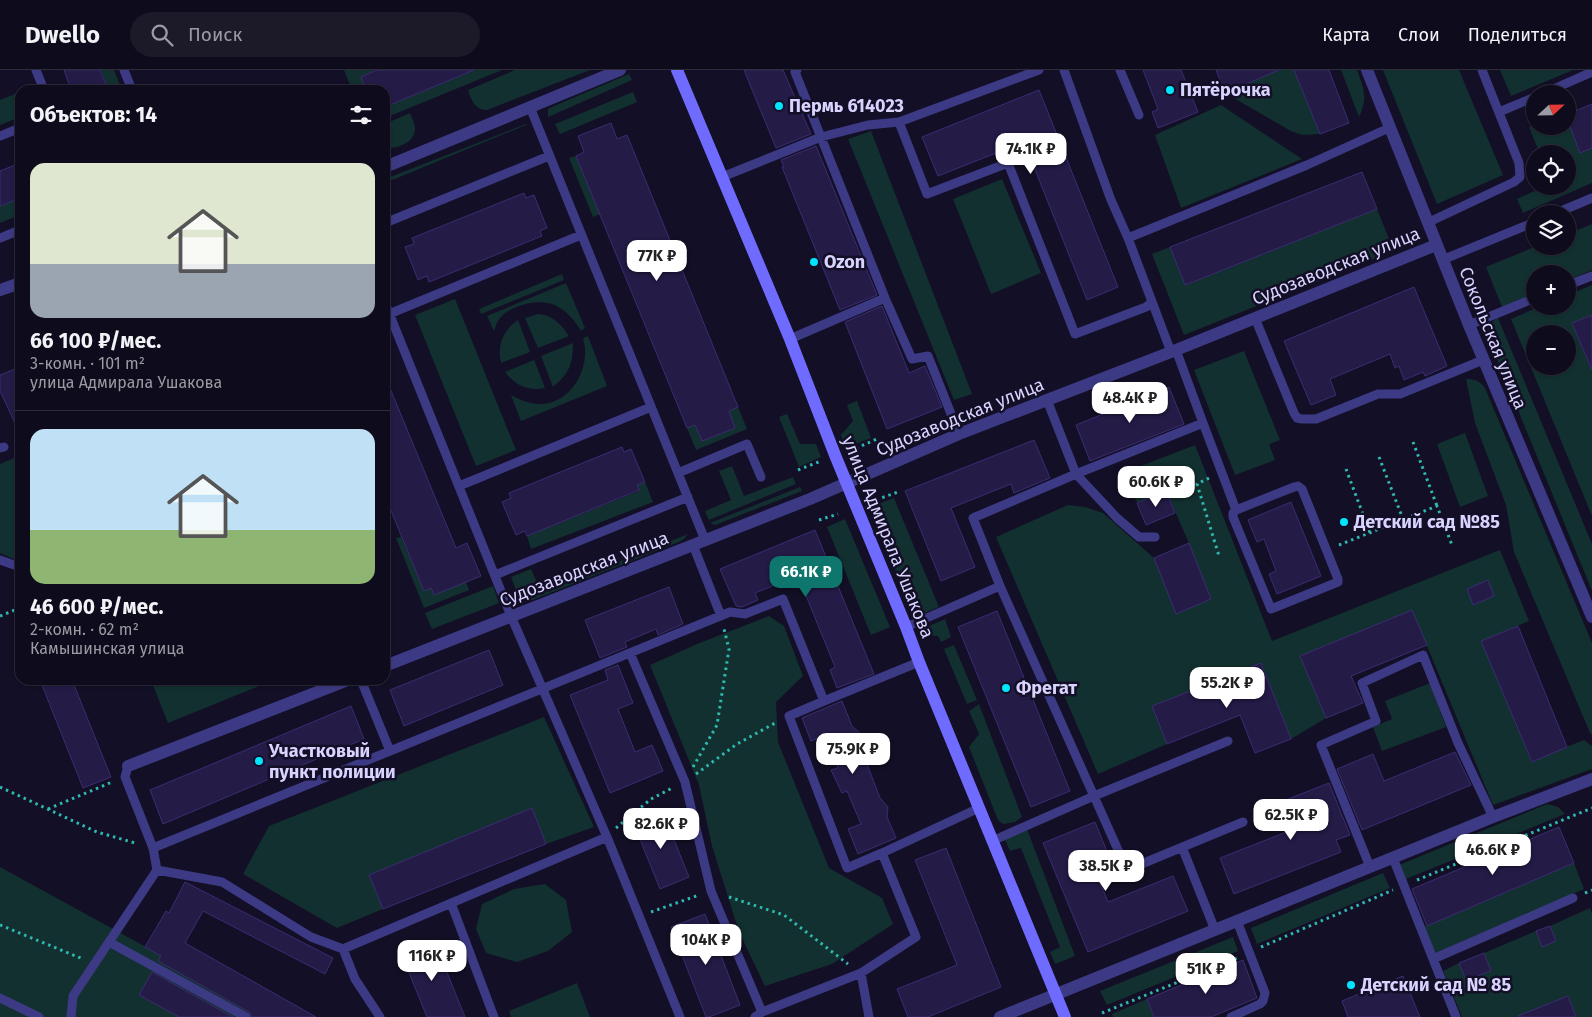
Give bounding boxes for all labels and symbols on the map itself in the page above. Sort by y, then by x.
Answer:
place label: Пятёрочка [1180,79,1271,101]
marker: Пятёрочка [1164,84,1176,96]
north arrow [1526,85,1576,135]
place label: Пермь 614023 [789,95,904,117]
marker: Пермь 614023 [773,100,785,112]
pin: 74.1K ₽ [985,132,1077,175]
street label: Судозаводская улица [1249,222,1423,310]
pin: 77K ₽ [622,240,692,282]
place label: Ozon [824,251,865,273]
marker: Ozon [808,256,820,268]
street label: Сокольская улица [1454,264,1532,412]
street label: Судозаводская улица [873,373,1047,461]
pin: 48.4K ₽ [1084,382,1176,424]
street label: улица Адмирала Ушакова [837,433,939,641]
pin: 60.6K ₽ [1110,466,1202,508]
place label: Детский сад №85 [1353,511,1500,533]
marker: Детский сад №85 [1338,516,1350,528]
street label: Судозаводская улица [496,527,672,611]
pin: 66.1K ₽ [760,556,852,598]
pin: 55.2K ₽ [1181,666,1273,709]
place label: Фрегат [1016,677,1078,699]
marker: Фрегат [1000,682,1012,694]
pin: 75.9K ₽ [807,732,899,775]
place label: Участковый пункт полиции [268,740,396,783]
marker: Участковый пункт полиции [253,755,265,767]
pin: 62.5K ₽ [1245,798,1337,841]
pin: 82.6K ₽ [615,808,707,850]
pin: 46.6K ₽ [1447,834,1539,876]
pin: 38.5K ₽ [1060,850,1152,892]
pin: 104K ₽ [665,924,747,966]
pin: 116K ₽ [391,940,473,982]
pin: 51K ₽ [1171,952,1241,995]
place label: Детский сад № 85 [1360,974,1512,996]
marker: Детский сад № 85 [1345,979,1357,991]

